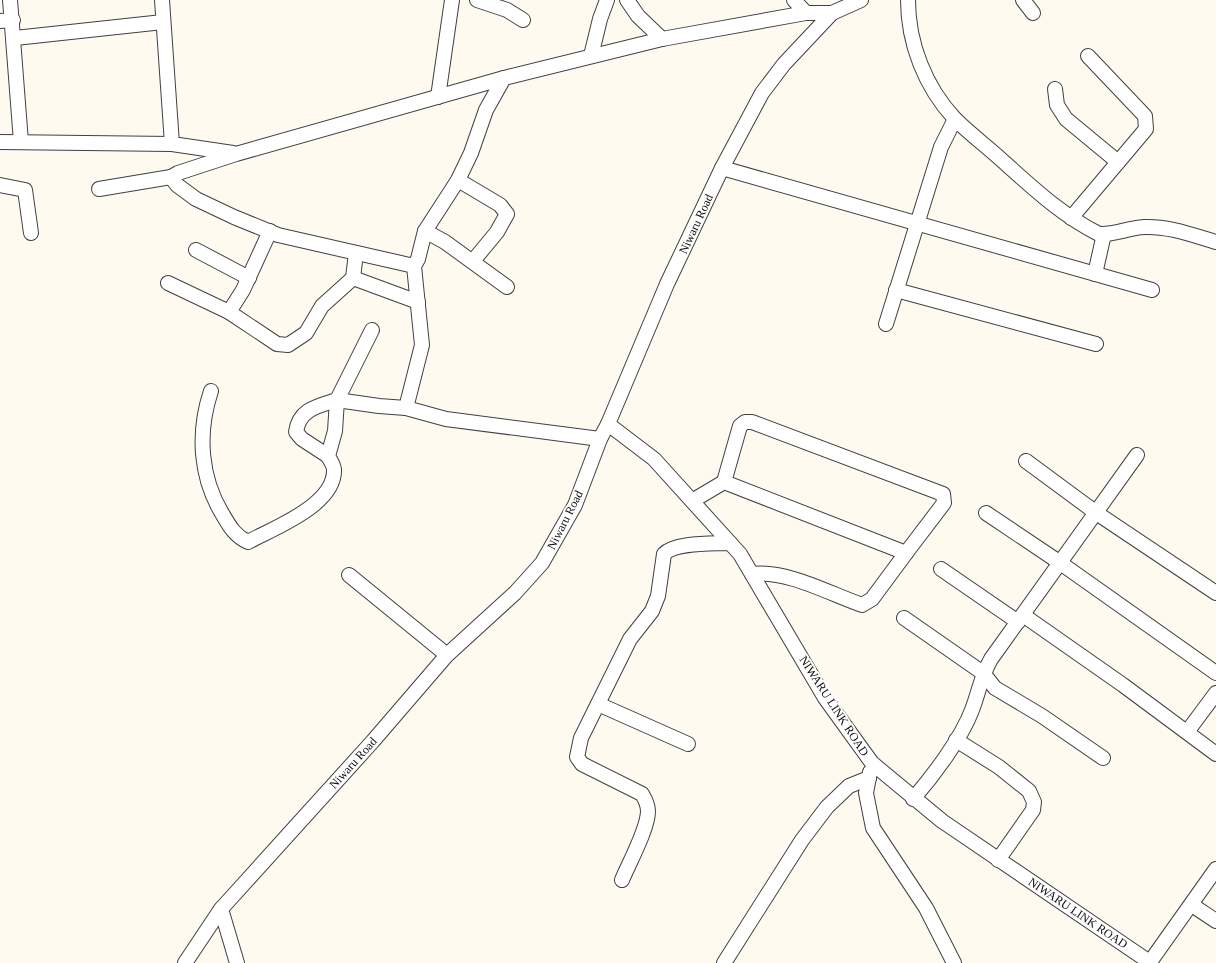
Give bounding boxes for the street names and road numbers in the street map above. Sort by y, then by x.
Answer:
street label: Niwaru Road [676,192,716,256]
street label: Niwaru Road [544,488,586,552]
street label: NIWARU LINK ROAD [796,653,872,759]
street label: Niwaru Road [326,734,380,792]
street label: NIWARU LINK ROAD [1026,875,1131,952]

